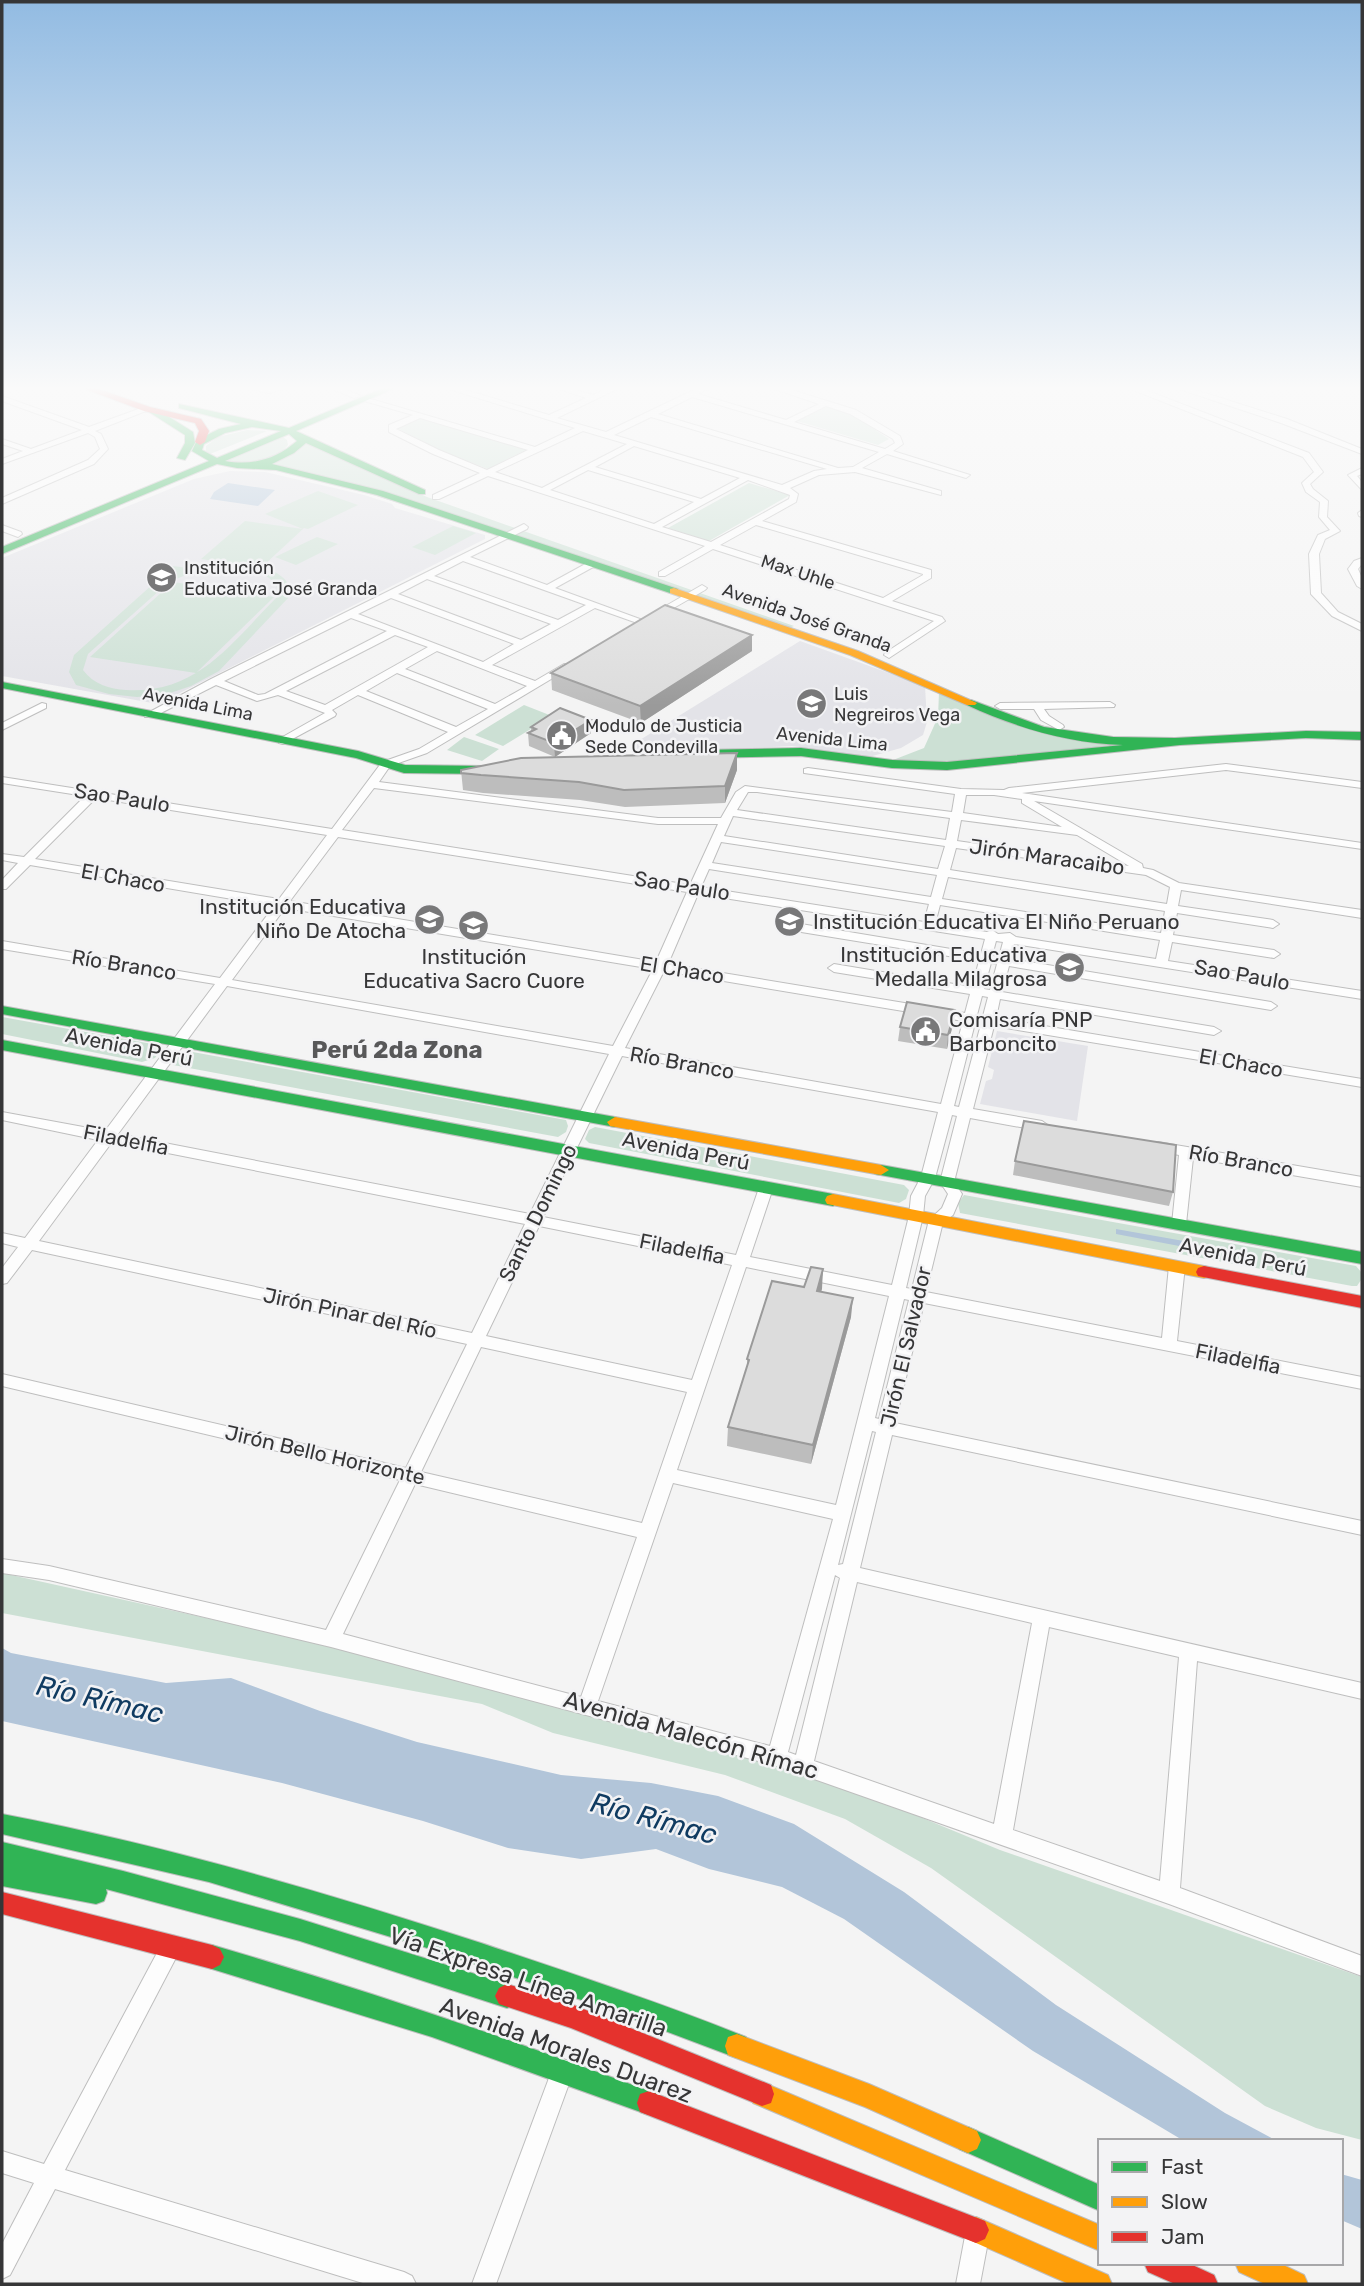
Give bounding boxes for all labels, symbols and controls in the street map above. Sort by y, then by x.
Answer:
street label: Max Uhle [758,550,838,594]
place label: Institución Educativa José Granda [184,557,377,600]
school or university icon: Institución Educativa José Granda [144,561,178,595]
street label: Avenida José Granda [720,579,894,657]
street label: Avenida Lima [141,683,255,725]
place label: Luis Negreiros Vega [834,683,960,726]
school or university icon: Luis Negreiros Vega [794,687,828,721]
place label: Modulo de Justicia Sede Condevilla [585,715,742,758]
public building icon: Modulo de Justicia Sede Condevilla [545,719,579,753]
street label: Avenida Lima [775,722,889,756]
street label: Sao Paulo [72,778,172,817]
street label: Jirón Maracaibo [968,833,1126,880]
street label: El Chaco [79,858,167,897]
street label: Sao Paulo [632,866,732,905]
place label: Institución Educativa Niño De Atocha [199,894,406,943]
school or university icon: Institución Educativa Niño De Atocha [412,902,446,936]
school or university icon: Institución Educativa El Niño Peruano [773,905,807,939]
school or university icon: Institución Educativa Sacro Cuore [457,908,491,942]
place label: Institución Educativa El Niño Peruano [813,909,1180,934]
place label: Institución Educativa Medalla Milagrosa [840,942,1047,991]
street label: Río Branco [70,944,178,985]
place label: Institución Educativa Sacro Cuore [363,944,585,993]
school or university icon: Institución Educativa Medalla Milagrosa [1053,950,1087,984]
street label: El Chaco [638,951,726,989]
street label: Sao Paulo [1192,954,1292,995]
place label: Comisaría PNP Barboncito [949,1007,1092,1056]
public building icon: Comisaría PNP Barboncito [909,1015,943,1049]
street label: Avenida Perú [63,1022,195,1071]
district label: Perú 2da Zona [311,1036,483,1064]
street label: Río Branco [628,1041,736,1084]
street label: El Chaco [1197,1043,1285,1082]
street label: Filadelfia [81,1119,171,1160]
street label: Avenida Perú [620,1126,752,1175]
street label: Río Branco [1187,1139,1295,1182]
street label: Santo Domingo [493,1140,582,1286]
street label: Filadelfia [637,1228,727,1269]
street label: Avenida Perú [1177,1232,1309,1281]
street label: Jirón El Salvador [875,1264,936,1430]
street label: Jirón Pinar del Río [261,1282,439,1343]
street label: Filadelfia [1193,1338,1283,1379]
street label: Jirón Bello Horizonte [223,1419,428,1490]
water label: Río Rímac [33,1669,167,1730]
street label: Avenida Malecón Rímac [560,1685,822,1785]
water label: Río Rímac [587,1786,721,1851]
street label: Vía Expresa Línea Amarilla [385,1921,671,2043]
street label: Avenida Morales Duarez [436,1991,696,2109]
legend [1098,2139,1343,2265]
text: Fast [1161,2154,1203,2179]
text: Slow [1161,2189,1208,2214]
text: Jam [1161,2224,1205,2249]

